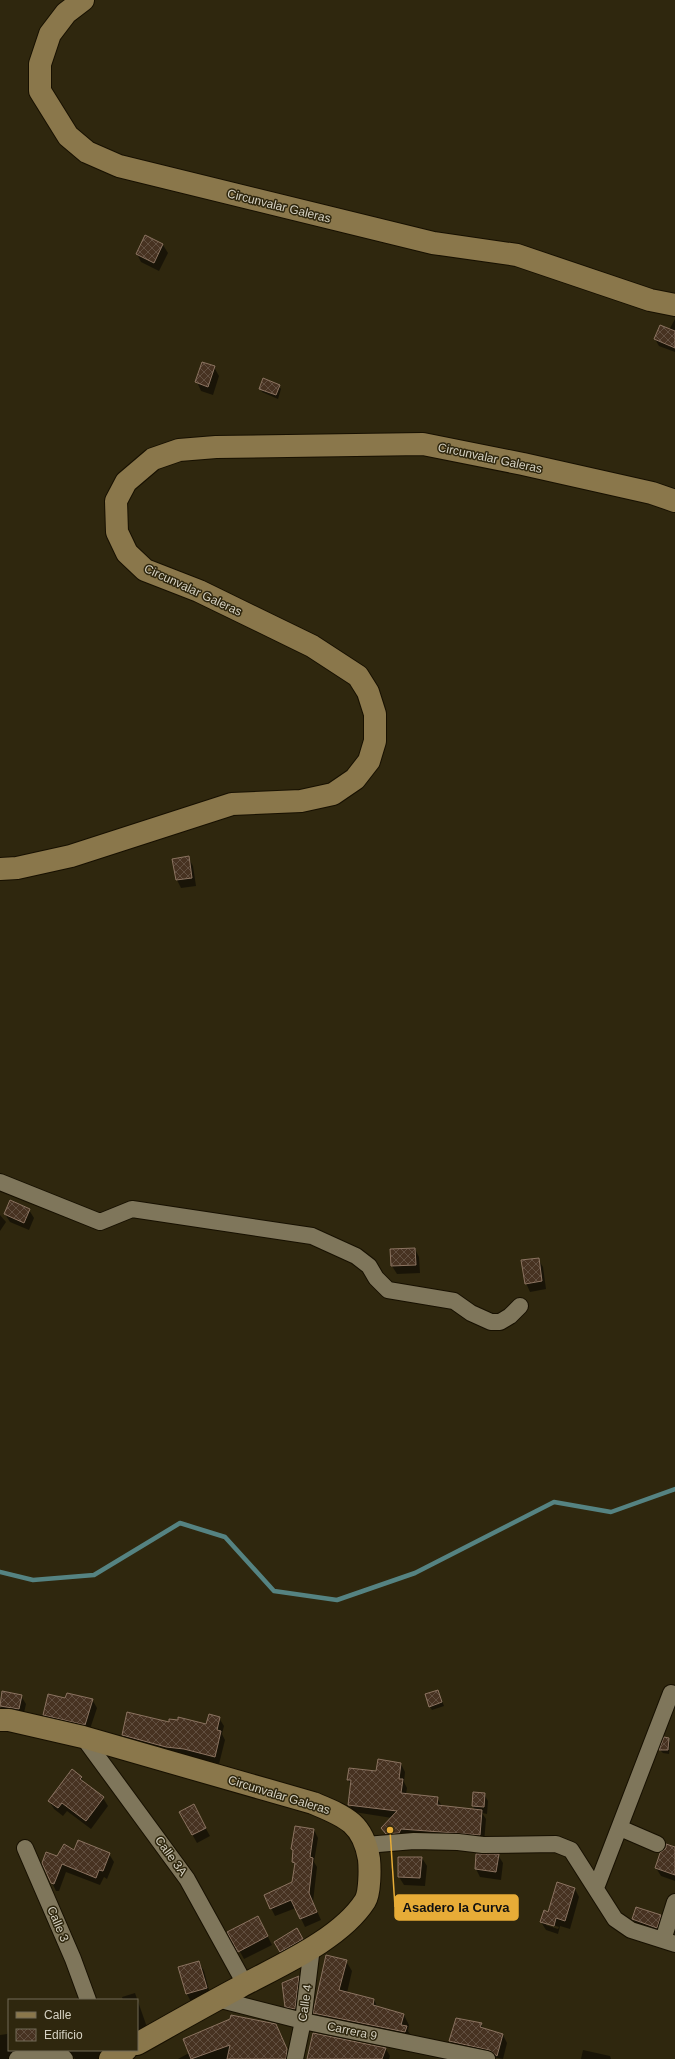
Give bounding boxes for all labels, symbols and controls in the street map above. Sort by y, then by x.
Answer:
street label: Circunvalar Galeras [226,186,332,226]
street label: Circunvalar Galeras [437,440,543,476]
street label: Circunvalar Galeras [142,561,244,619]
street label: Circunvalar Galeras [226,1773,332,1817]
street label: Calle 3A [152,1834,190,1878]
callout: Asadero la Curva [395,1895,518,1920]
text: Asadero la Curva [403,1900,510,1915]
street label: Calle 3 [44,1904,72,1944]
street label: Calle 4 [295,1983,315,2022]
legend [8,1999,138,2051]
text: Calle [44,2008,72,2022]
street label: Carrera 9 [326,2019,379,2043]
text: Edificio [44,2028,83,2042]

